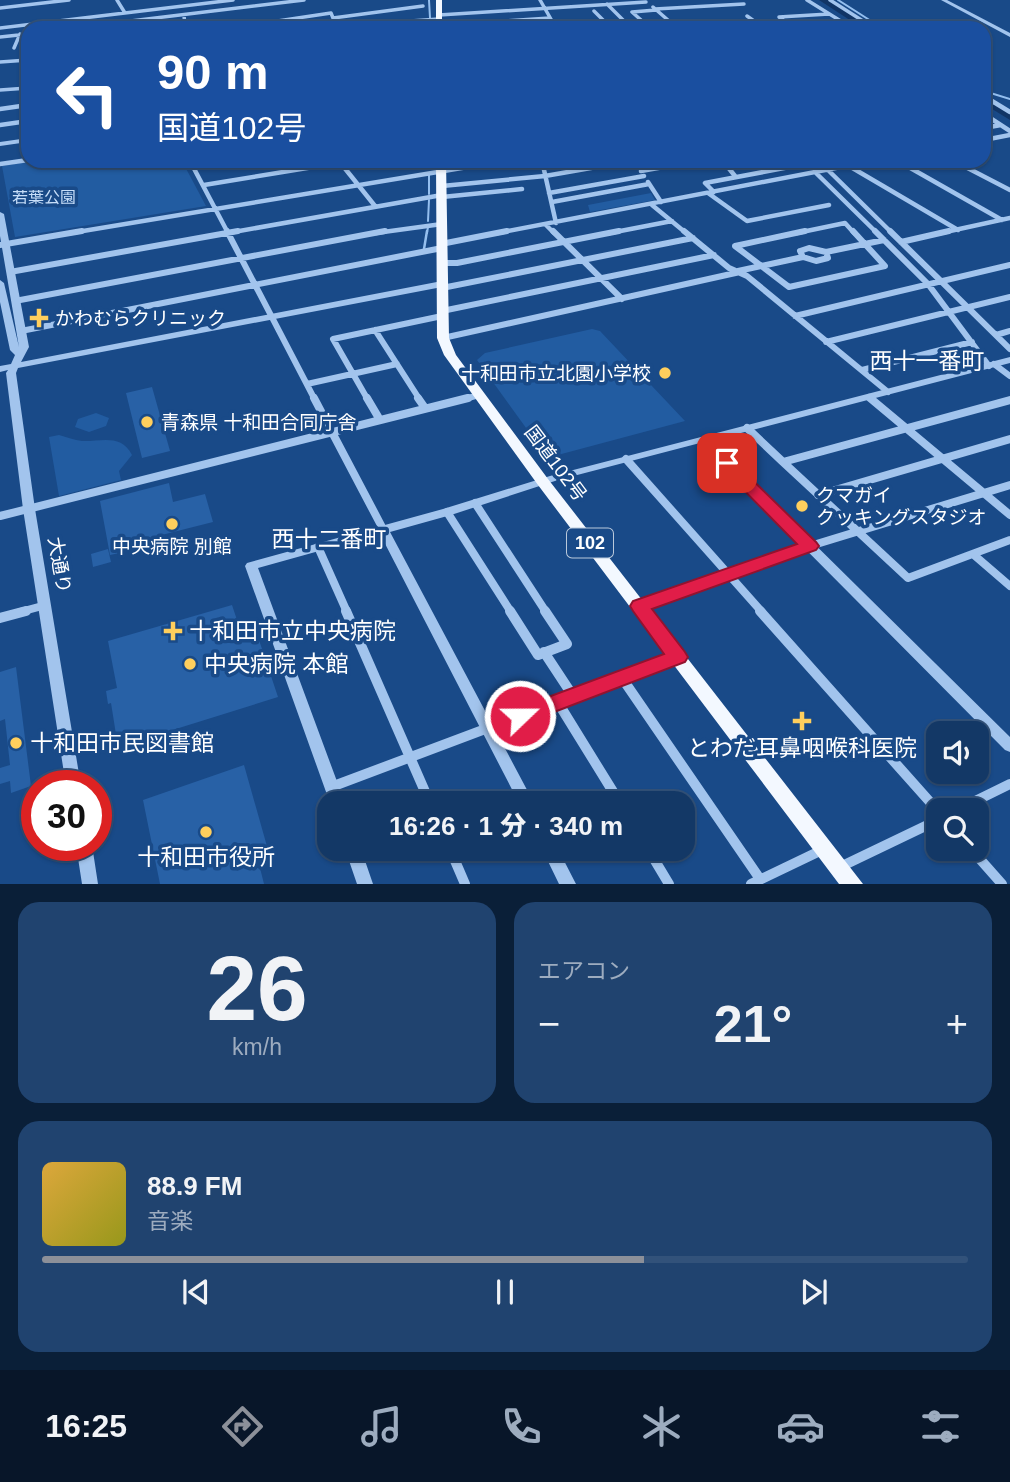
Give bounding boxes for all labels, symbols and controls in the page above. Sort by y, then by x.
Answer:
text: 90 m [157,45,269,99]
icon: left [42,49,133,140]
text: 国道102号 [157,110,306,146]
park label: 若葉公園 [12,189,76,206]
marker: かわむらクリニック [29,308,49,328]
place label: かわむらクリニック [55,308,226,329]
district label: 西十一番町 [870,348,985,374]
place label: 十和田市立北園小学校 [461,363,651,384]
marker: 十和田市立北園小学校 [657,365,673,381]
place label: 青森県 十和田合同庁舎 [161,412,356,433]
marker: 青森県 十和田合同庁舎 [139,414,155,430]
street label: 国道102号 [521,422,591,505]
pin [697,433,757,493]
icon: arrive [708,444,746,482]
place label: クマガイ クッキングスタジオ [816,485,986,528]
marker: クマガイ クッキングスタジオ [794,498,810,514]
marker: 中央病院 別館 [164,516,180,532]
district label: 西十二番町 [272,526,387,552]
road number: 102 [567,528,613,558]
street label: 大通り [44,535,75,595]
place label: 中央病院 別館 [112,536,232,557]
place label: 十和田市立中央病院 [189,618,396,644]
marker: 十和田市立中央病院 [163,621,183,641]
place label: 中央病院 本館 [204,651,348,677]
marker: 中央病院 本館 [182,656,198,672]
position arrow [483,679,557,753]
marker: とわだ耳鼻咽喉科医院 [792,711,812,731]
map controls [926,721,989,861]
button: sound [926,721,989,784]
place label: 十和田市民図書館 [30,730,214,756]
marker: 十和田市民図書館 [8,735,24,751]
place label: とわだ耳鼻咽喉科医院 [687,735,917,761]
speed limit sign: 30 [21,770,112,861]
button: search [926,798,989,861]
text: 16:26 · 1 分 · 340 m [389,811,623,841]
marker: 十和田市役所 [198,824,214,840]
place label: 十和田市役所 [137,844,275,870]
text: 26 [206,938,308,1039]
text: エアコン [538,958,630,984]
text: 21° [714,995,792,1053]
text: − [538,1003,560,1045]
text: + [946,1003,968,1045]
text: km/h [232,1034,282,1060]
text: 88.9 FM [147,1171,242,1201]
text: 音楽 [147,1208,193,1234]
icon: previous [177,1273,215,1311]
icon: pause [486,1273,524,1311]
icon: next [795,1273,833,1311]
icon: directions [218,1402,267,1451]
icon: music [357,1402,406,1451]
icon: phone [497,1402,546,1451]
icon: climate [637,1402,686,1451]
icon: car [776,1402,825,1451]
icon: filters [916,1402,965,1451]
text: 16:25 [45,1408,127,1444]

